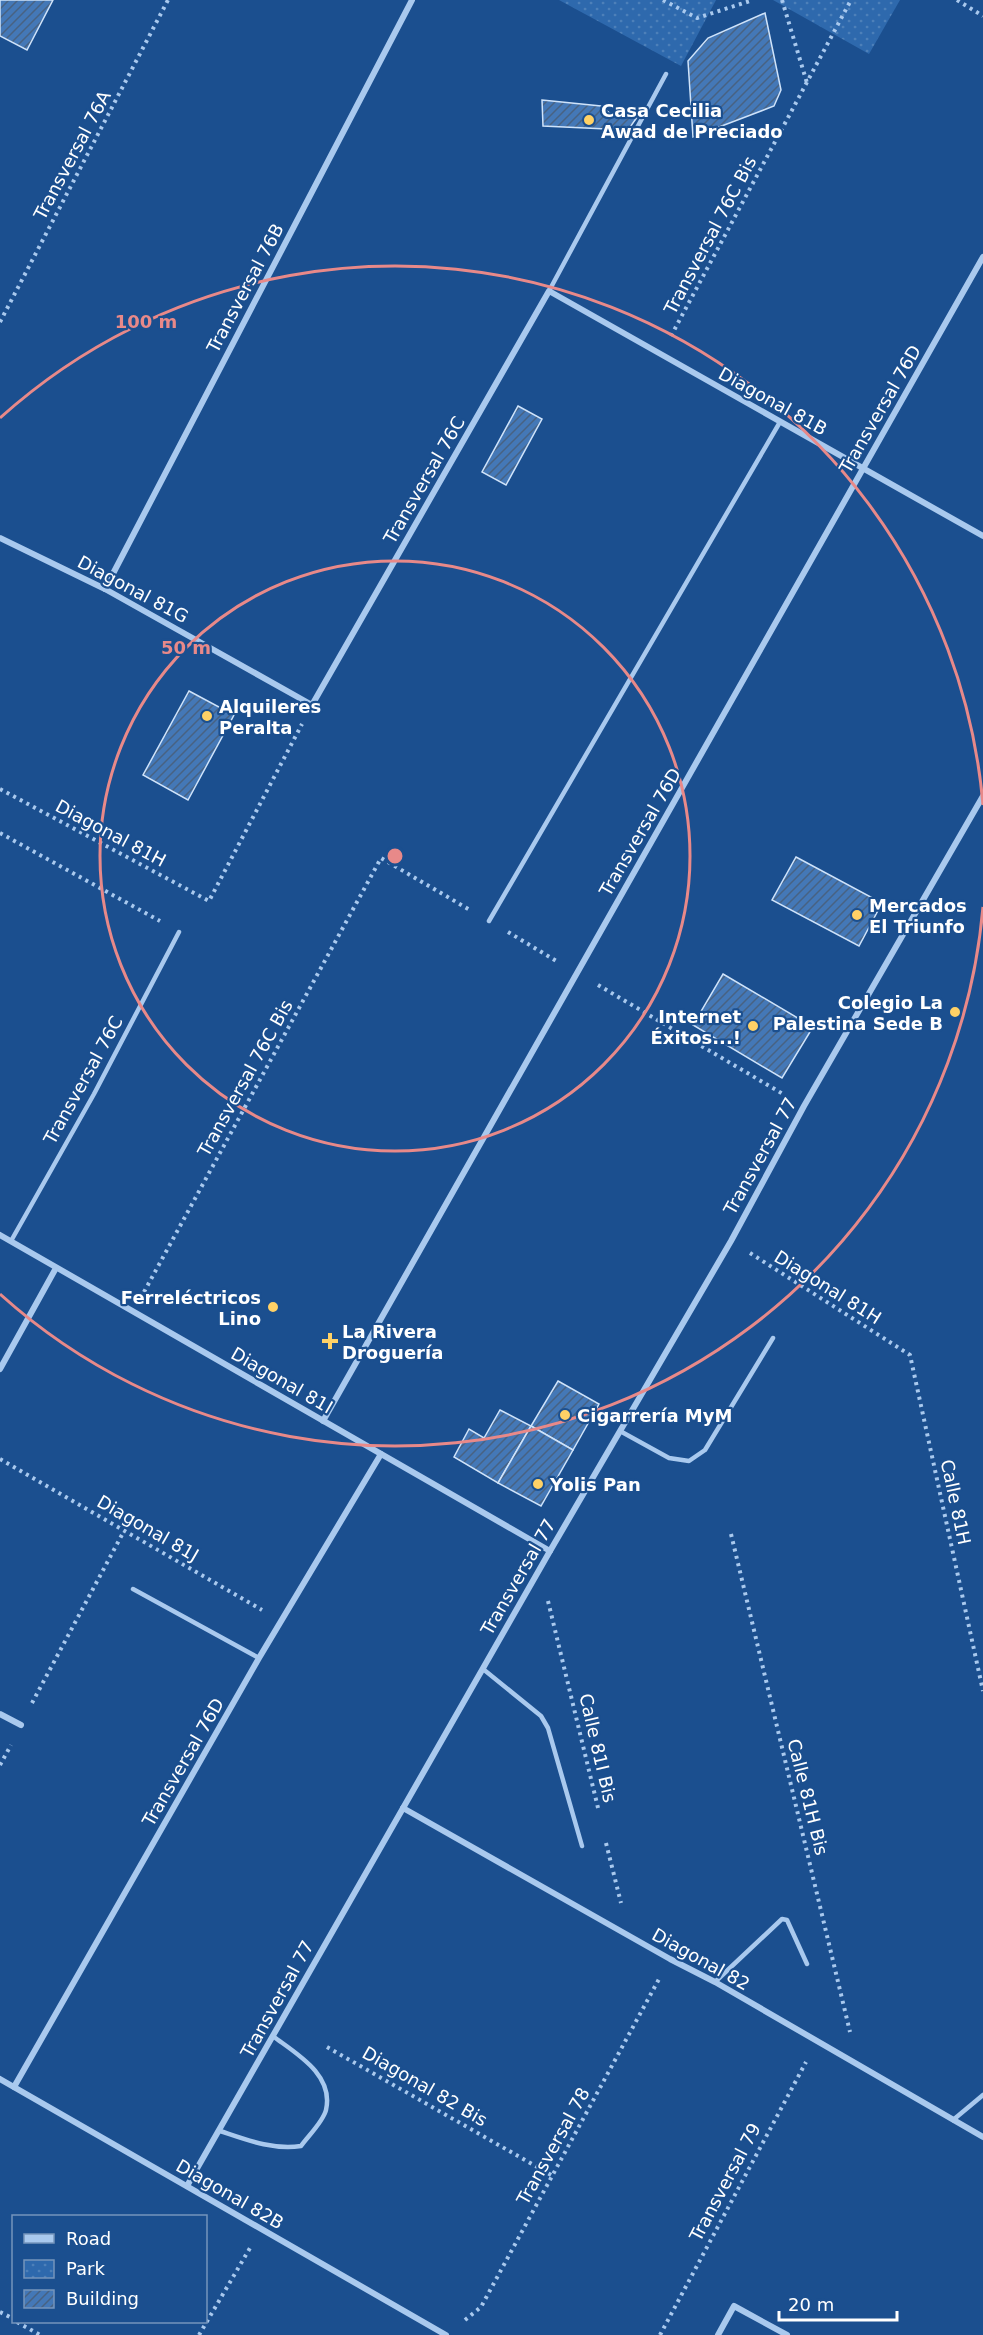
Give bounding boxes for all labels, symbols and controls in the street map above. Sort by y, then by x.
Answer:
street label: Transversal 76A [29,86,115,224]
place label: Casa Cecilia Awad de Preciado [601,100,783,142]
marker: Casa Cecilia Awad de Preciado [582,113,596,127]
street label: Transversal 76C Bis [659,152,761,318]
street label: Transversal 76B [202,220,288,357]
text: 100 m [115,311,177,332]
street label: Transversal 76D [834,341,925,478]
street label: Diagonal 81B [715,363,831,439]
street label: Transversal 76C [379,413,469,548]
street label: Diagonal 81G [74,551,192,627]
text: 50 m [161,637,211,658]
place label: Alquileres Peralta [219,696,321,738]
marker: Alquileres Peralta [200,709,214,723]
street label: Transversal 76D [594,764,685,901]
street label: Diagonal 81H [52,795,170,871]
centre of rings [385,846,405,866]
place label: Mercados El Triunfo [869,895,967,937]
marker: Mercados El Triunfo [850,908,864,922]
place label: Colegio La Palestina Sede B [773,992,943,1034]
street label: Transversal 76C Bis [193,996,297,1161]
marker: Colegio La Palestina Sede B [948,1005,962,1019]
place label: Internet Éxitos...! [651,1006,741,1048]
street label: Transversal 76C [39,1012,127,1149]
marker: Internet Éxitos...! [746,1019,760,1033]
street label: Transversal 77 [719,1094,801,1219]
street label: Diagonal 81H [771,1246,885,1328]
place label: Ferreléctricos Lino [121,1287,261,1329]
marker: Ferreléctricos Lino [266,1300,280,1314]
place label: La Rivera Droguería [342,1321,443,1363]
marker: La Rivera Droguería [323,1334,337,1348]
street label: Diagonal 81I [228,1342,336,1418]
place label: Cigarrería MyM [577,1405,732,1426]
marker: Cigarrería MyM [558,1408,572,1422]
street label: Calle 81H [937,1457,975,1547]
place label: Yolis Pan [549,1474,641,1495]
marker: Yolis Pan [531,1477,545,1491]
street label: Diagonal 81J [94,1490,202,1566]
street label: Transversal 77 [476,1515,560,1640]
street label: Calle 81I Bis [575,1692,621,1804]
street label: Transversal 76D [137,1694,228,1831]
street label: Calle 81H Bis [783,1737,833,1857]
street label: Diagonal 82 [649,1924,753,1994]
street label: Transversal 77 [236,1937,318,2062]
street label: Diagonal 82 Bis [359,2042,491,2130]
street label: Transversal 78 [512,2084,594,2209]
street label: Transversal 79 [685,2119,765,2246]
street label: Diagonal 82B [172,2155,288,2233]
legend [12,2215,207,2323]
text: Road [66,2228,111,2249]
text: Park [66,2258,105,2279]
scale bar [779,2284,898,2322]
text: Building [66,2288,139,2309]
text: 20 m [788,2294,834,2315]

